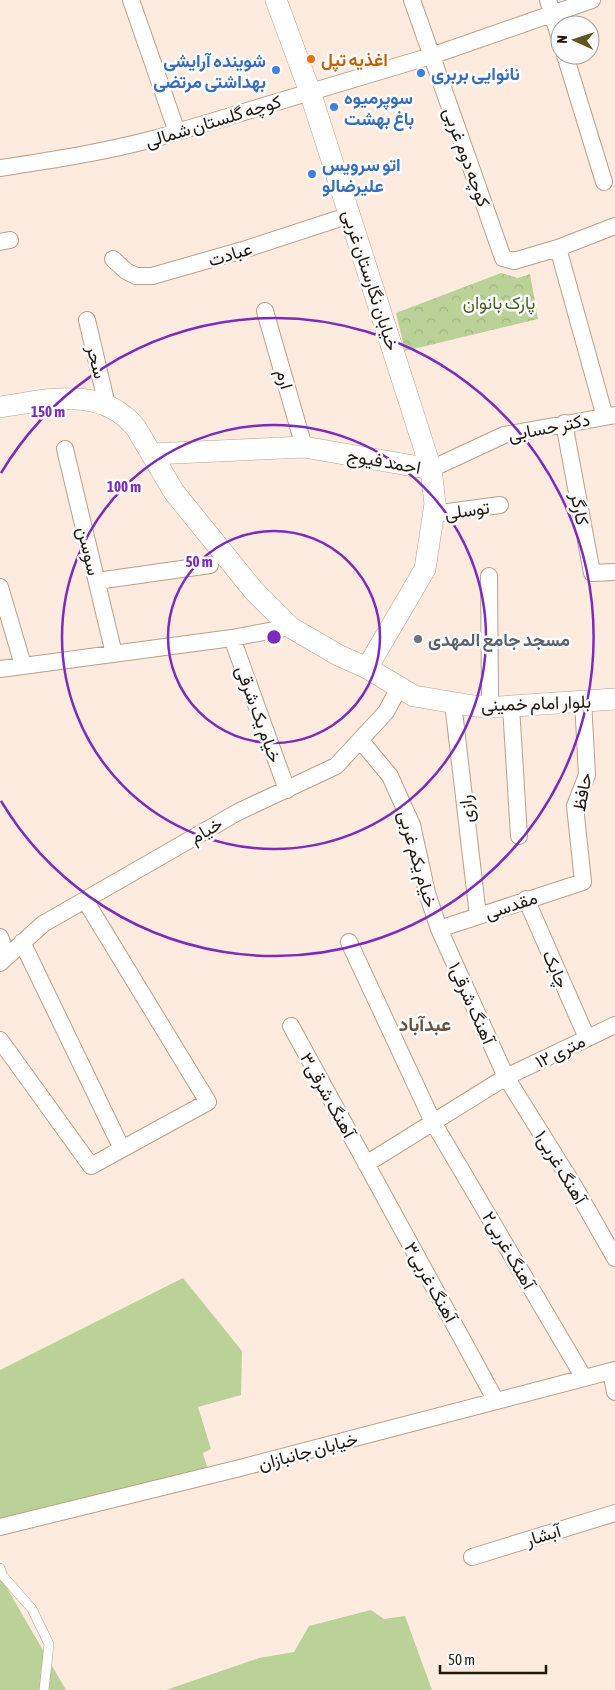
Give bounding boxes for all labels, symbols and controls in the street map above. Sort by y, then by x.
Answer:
north arrow [550,15,600,65]
text: N [554,35,570,44]
place label: اغذیه تپل [321,49,388,72]
place label: شوینده آرایشی بهداشتی مرتضی [153,50,266,93]
marker: اغذیه تپل [305,53,317,65]
place label: نانوایی بربری [431,63,520,85]
marker: شوینده آرایشی بهداشتی مرتضی [270,64,282,76]
marker: نانوایی بربری [415,67,427,79]
place label: سوپرمیوه باغ بهشت [344,87,414,131]
street label: کوچه گلستان شمالی [142,90,284,154]
marker: سوپرمیوه باغ بهشت [328,101,340,113]
street label: کوچه دوم غربی [437,104,495,210]
place label: اتو سرویس علیرضالو [322,154,401,197]
marker: اتو سرویس علیرضالو [306,168,318,180]
street label: خیابان نگارستان غربی [337,207,404,353]
street label: عبادت [206,237,254,271]
park label: پارک بانوان [463,292,535,315]
street label: سحر [82,342,111,381]
street label: ارم [270,367,298,392]
text: 150 m [31,403,65,420]
street label: دکتر حسابی [506,409,592,446]
street label: احمد فیوج [345,444,422,480]
text: 100 m [107,478,141,495]
street label: کارگر [565,490,593,527]
street label: توسلی [443,496,491,525]
street label: سوسن [72,525,105,578]
text: 50 m [186,553,213,570]
centre of rings [265,628,283,646]
place label: مسجد جامع المهدی [428,629,570,652]
marker: مسجد جامع المهدی [412,633,424,645]
street label: خیام یک شرقی [230,663,286,766]
street label: بلوار امام خمینی [481,691,591,717]
street label: حافظ [568,771,596,813]
street label: رازی [454,794,479,824]
street label: خیام یکم غربی [392,808,442,910]
street label: خیام [186,812,227,849]
street label: مقدسی [482,887,540,924]
street label: چابک [537,947,574,992]
street label: آهنگ شرقی۱ [444,959,500,1049]
district label: عبدآباد [399,1013,451,1036]
street label: ۱۲ متری [532,1030,589,1073]
street label: آهنگ شرقی۳ [295,1049,361,1143]
street label: آهنگ غربی۱ [530,1126,592,1210]
street label: آهنگ غربی۲ [478,1207,541,1295]
street label: آهنگ غربی۳ [399,1238,463,1328]
street label: خیابان جانبازان [256,1428,360,1475]
street label: آبشار [522,1519,565,1551]
scale bar [440,1642,546,1674]
text: 50 m [448,1651,475,1668]

